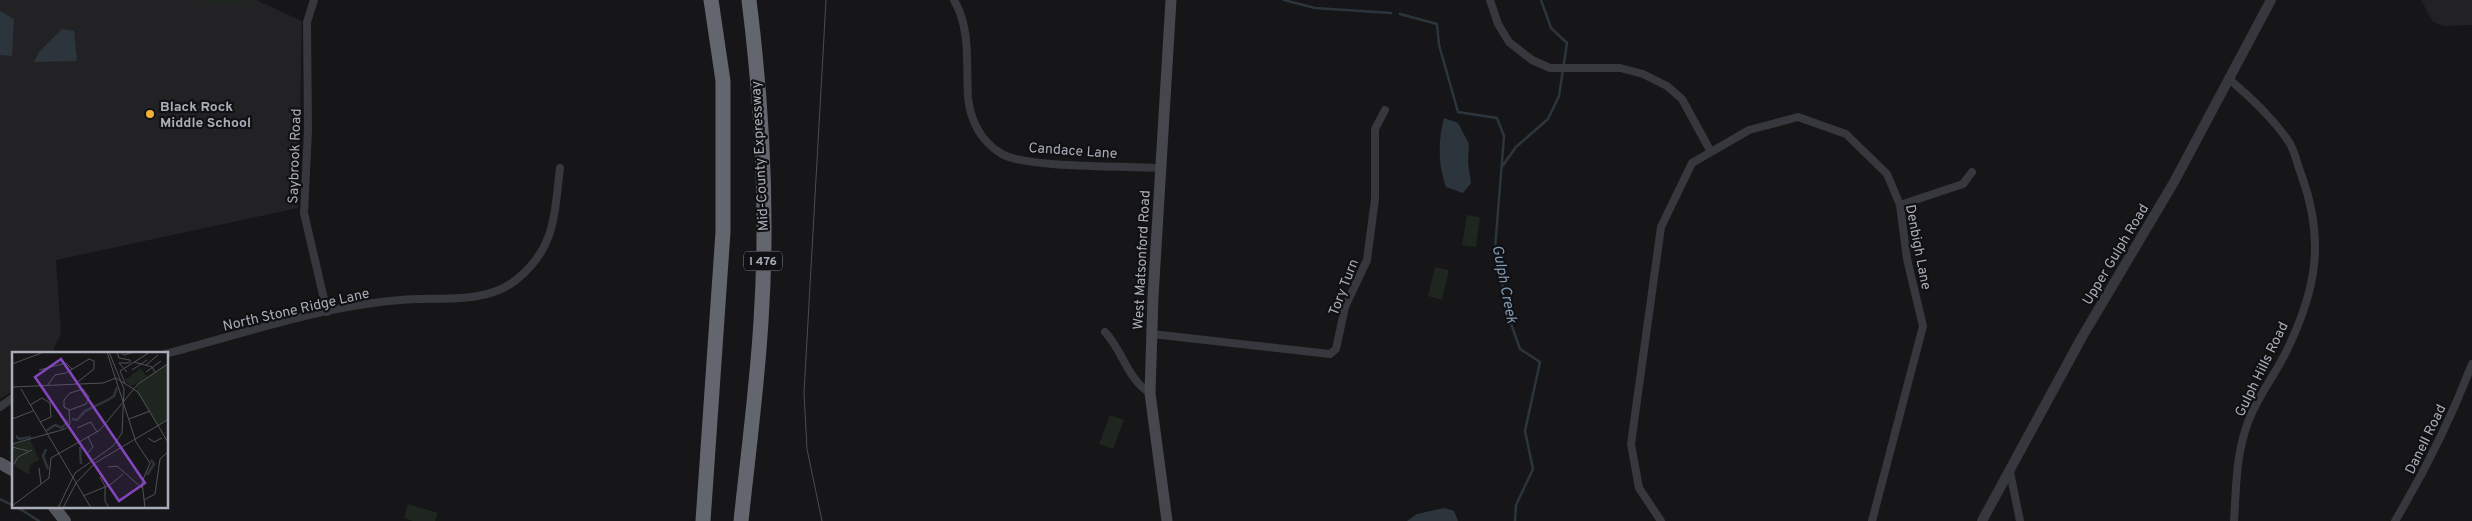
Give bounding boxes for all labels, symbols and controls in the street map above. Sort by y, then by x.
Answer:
street label: Mid-County Expressway [748,80,773,231]
place label: Black Rock Middle School [160,99,251,132]
marker: Black Rock Middle School [144,108,156,120]
street label: Saybrook Road [285,108,306,204]
street label: Candace Lane [1028,140,1118,163]
street label: West Matsonford Road [1130,190,1155,330]
street label: Upper Gulph Road [2079,201,2153,308]
street label: Denbigh Lane [1901,203,1934,291]
water label: Gulph Creek [1487,244,1521,325]
road number: I 476 [744,252,782,270]
street label: Tory Turn [1326,257,1363,318]
street label: North Stone Ridge Lane [221,285,371,336]
street label: Gulph Hills Road [2232,320,2293,420]
inset map [12,352,169,508]
street label: Danell Road [2402,402,2451,477]

